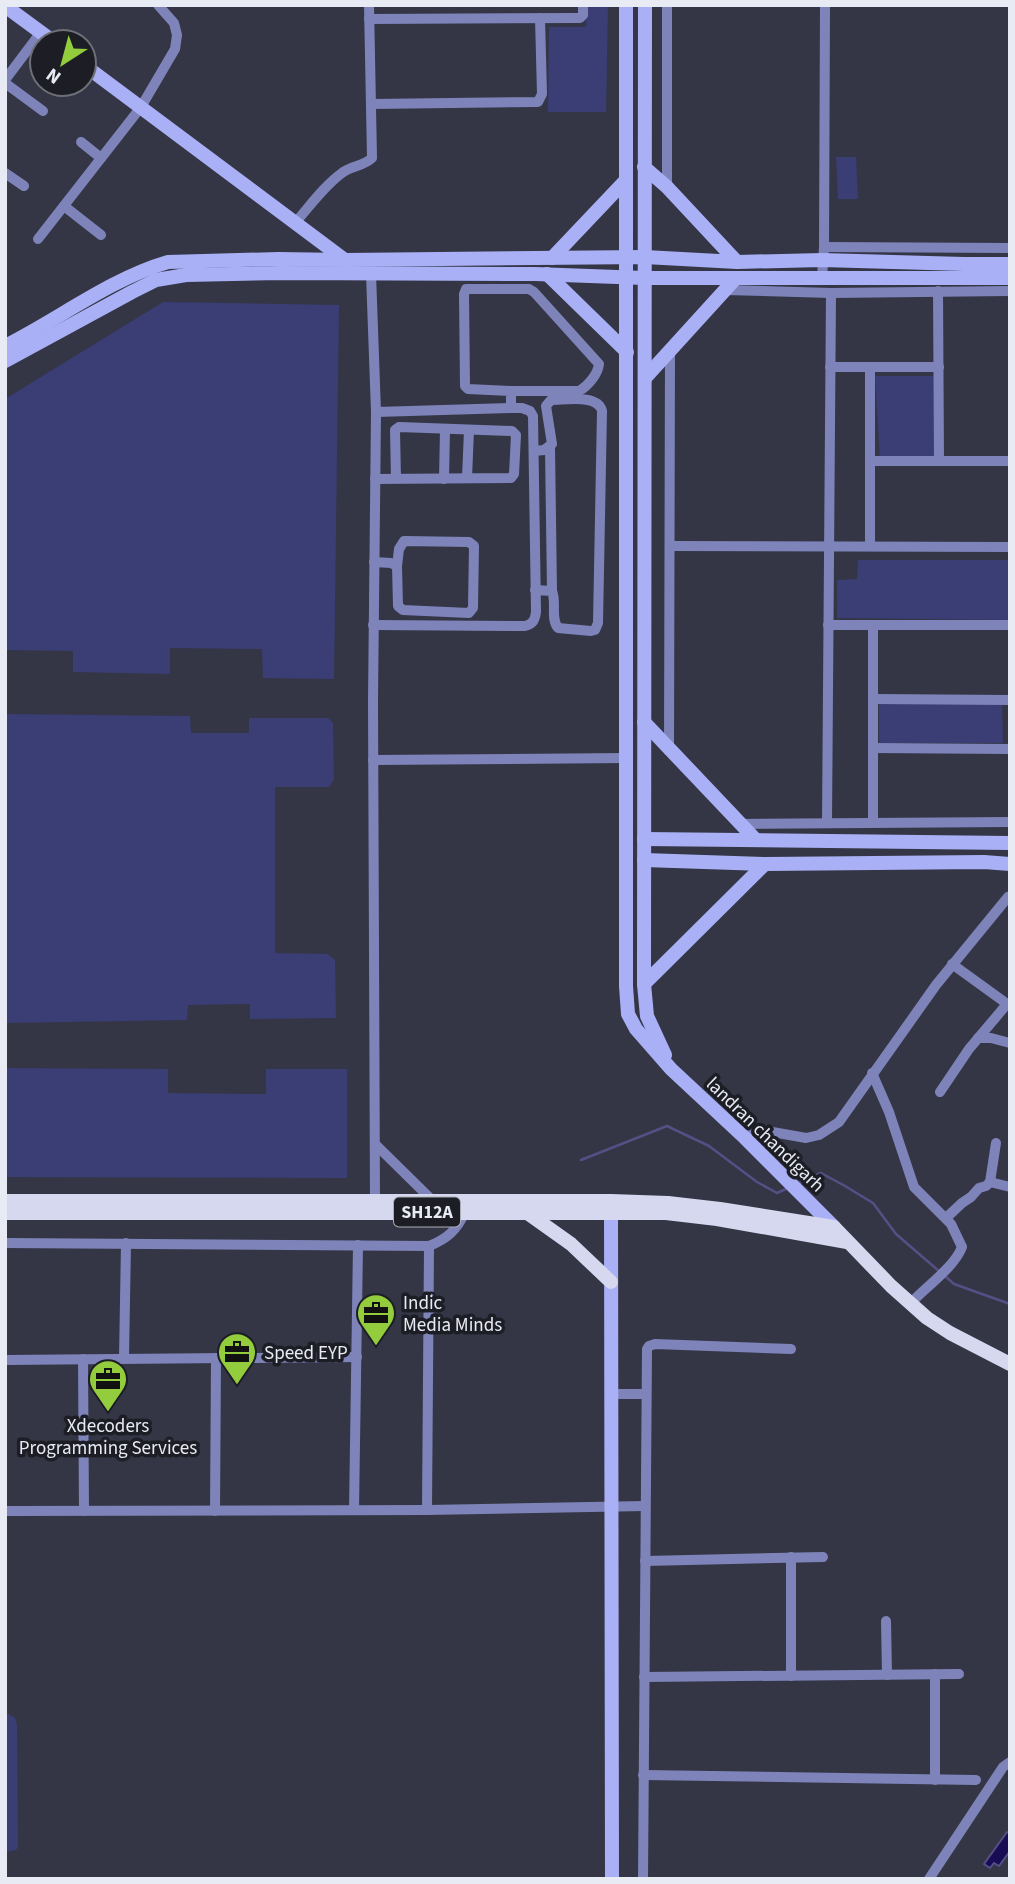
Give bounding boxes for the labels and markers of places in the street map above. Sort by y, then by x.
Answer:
place label: Indic Media Minds [403,1290,502,1339]
office icon: Indic Media Minds [355,1292,397,1347]
office icon: Speed EYP [216,1331,258,1386]
place label: Speed EYP [264,1340,348,1367]
office icon: Xdecoders Programming Services [87,1358,129,1413]
place label: Xdecoders Programming Services [19,1413,197,1462]

